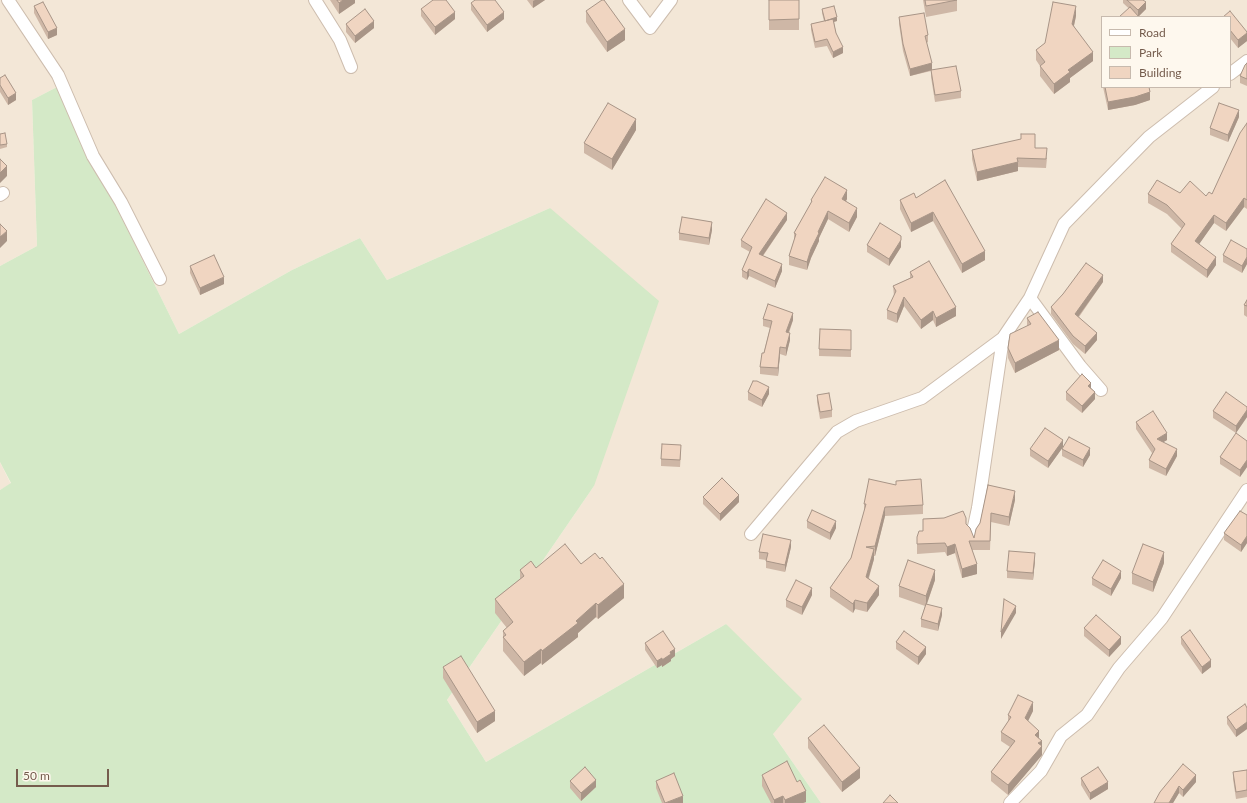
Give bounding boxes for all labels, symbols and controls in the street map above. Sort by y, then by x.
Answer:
legend [1101,16,1231,88]
text: Road [1139,25,1166,40]
text: Park [1139,45,1162,60]
text: Building [1139,65,1182,80]
scale bar [18,761,111,787]
text: 50 m [23,768,50,783]

